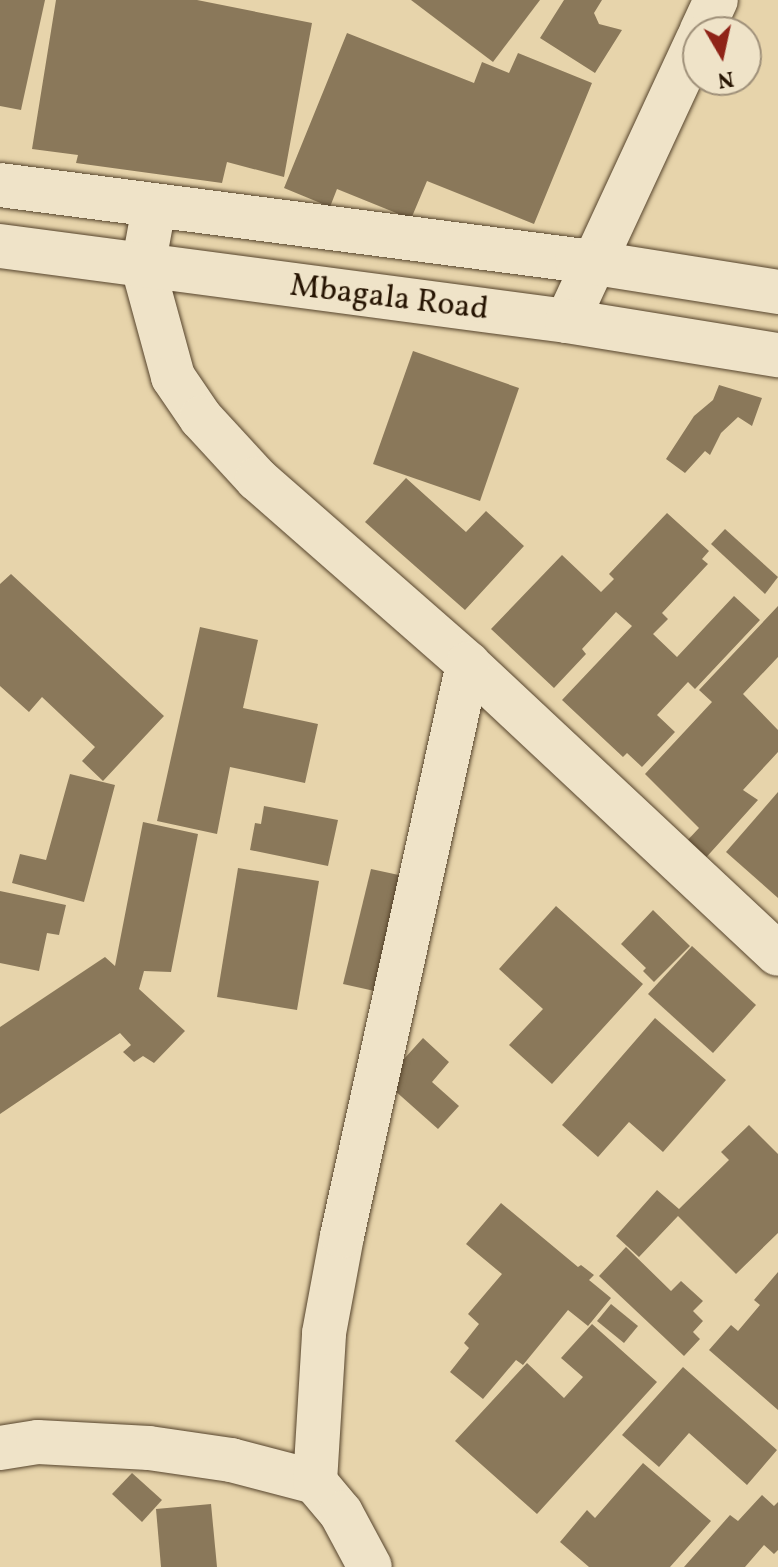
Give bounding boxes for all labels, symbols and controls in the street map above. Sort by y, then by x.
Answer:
north arrow [682,16,762,96]
text: N [715,62,736,95]
street label: Mbagala Road [288,268,490,330]

